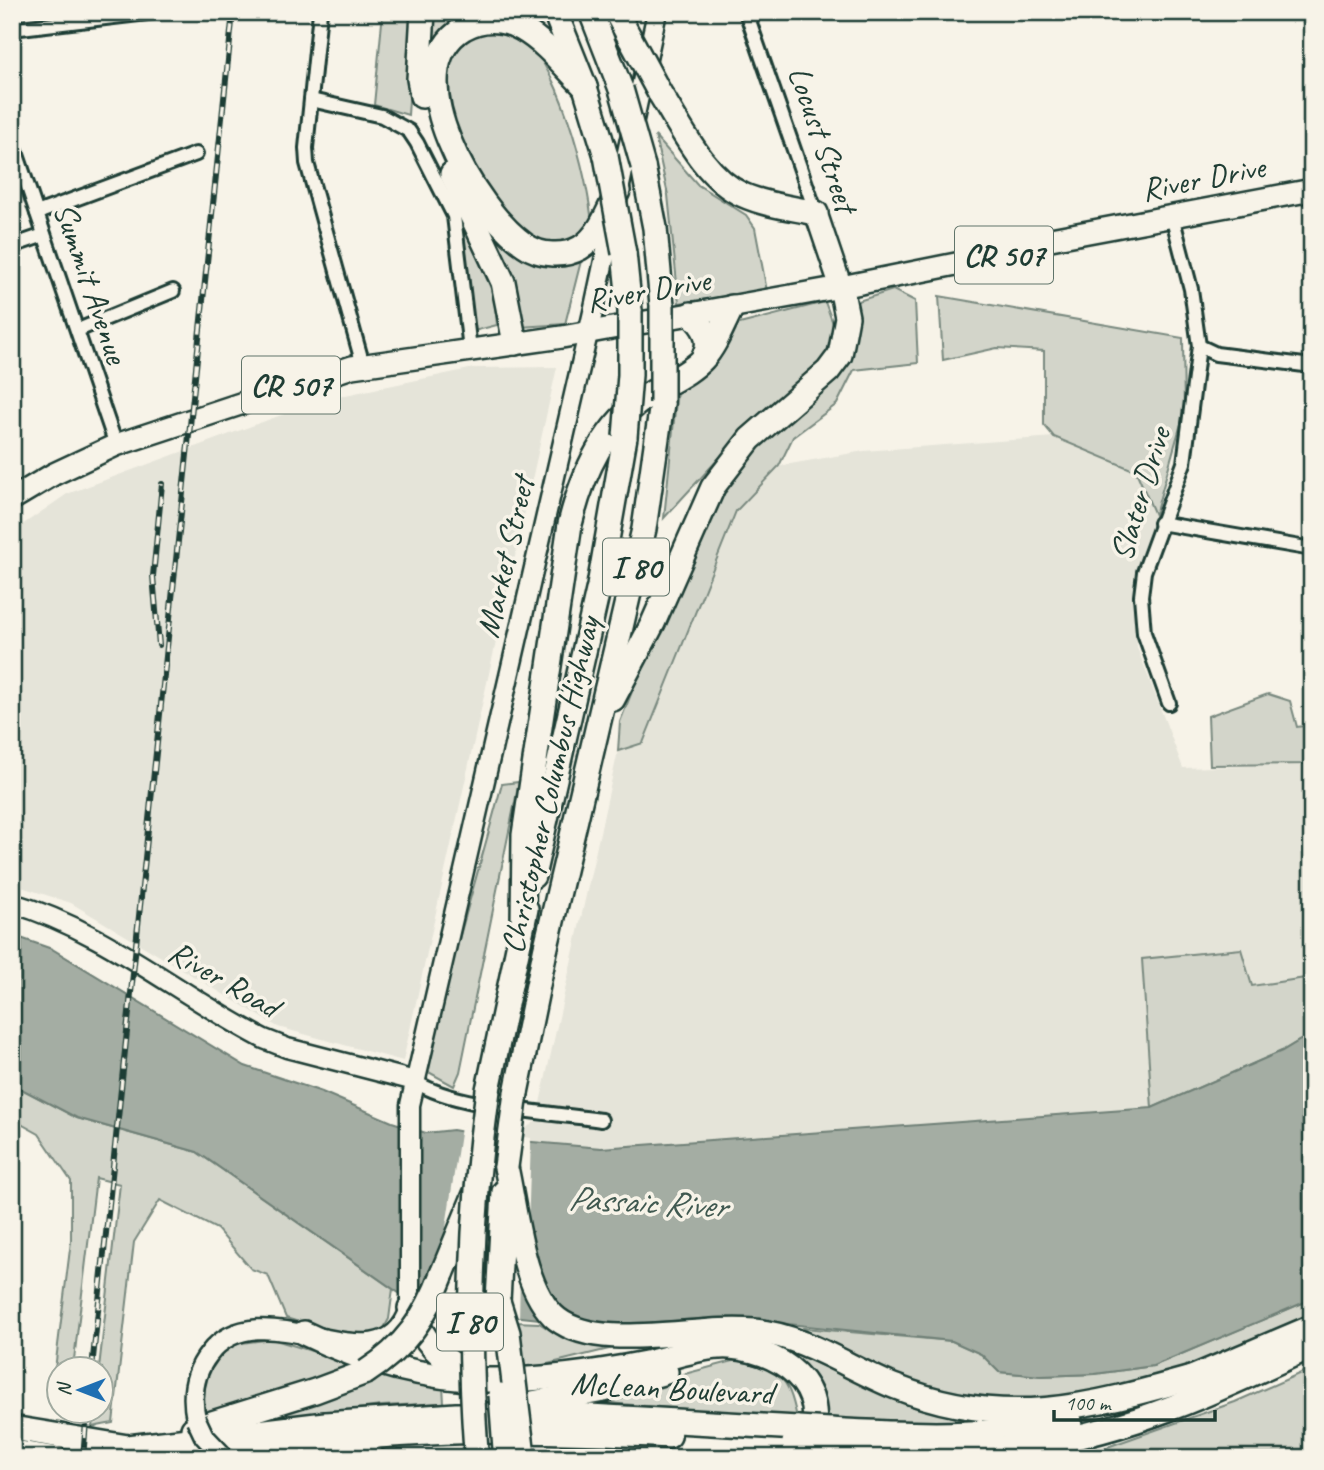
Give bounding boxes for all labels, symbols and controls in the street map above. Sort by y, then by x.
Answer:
street label: Locust Street [778,60,869,221]
street label: River Drive [1138,145,1270,210]
street label: Summit Avenue [44,197,139,371]
road number: CR 507 [955,227,1053,284]
street label: River Drive [583,258,715,321]
road number: CR 507 [242,356,340,414]
street label: Slater Drive [1100,420,1181,566]
street label: Market Street [466,469,545,641]
road number: I 80 [603,538,669,596]
street label: Christopher Columbus Highway [491,610,610,957]
street label: River Road [161,931,291,1030]
water label: Passaic River [567,1175,732,1229]
road number: I 80 [437,1294,503,1350]
north arrow [46,1354,116,1424]
street label: McLean Boulevard [570,1362,779,1415]
scale bar [1054,1379,1216,1423]
text: N [52,1381,76,1396]
text: 100 m [1065,1390,1112,1416]

